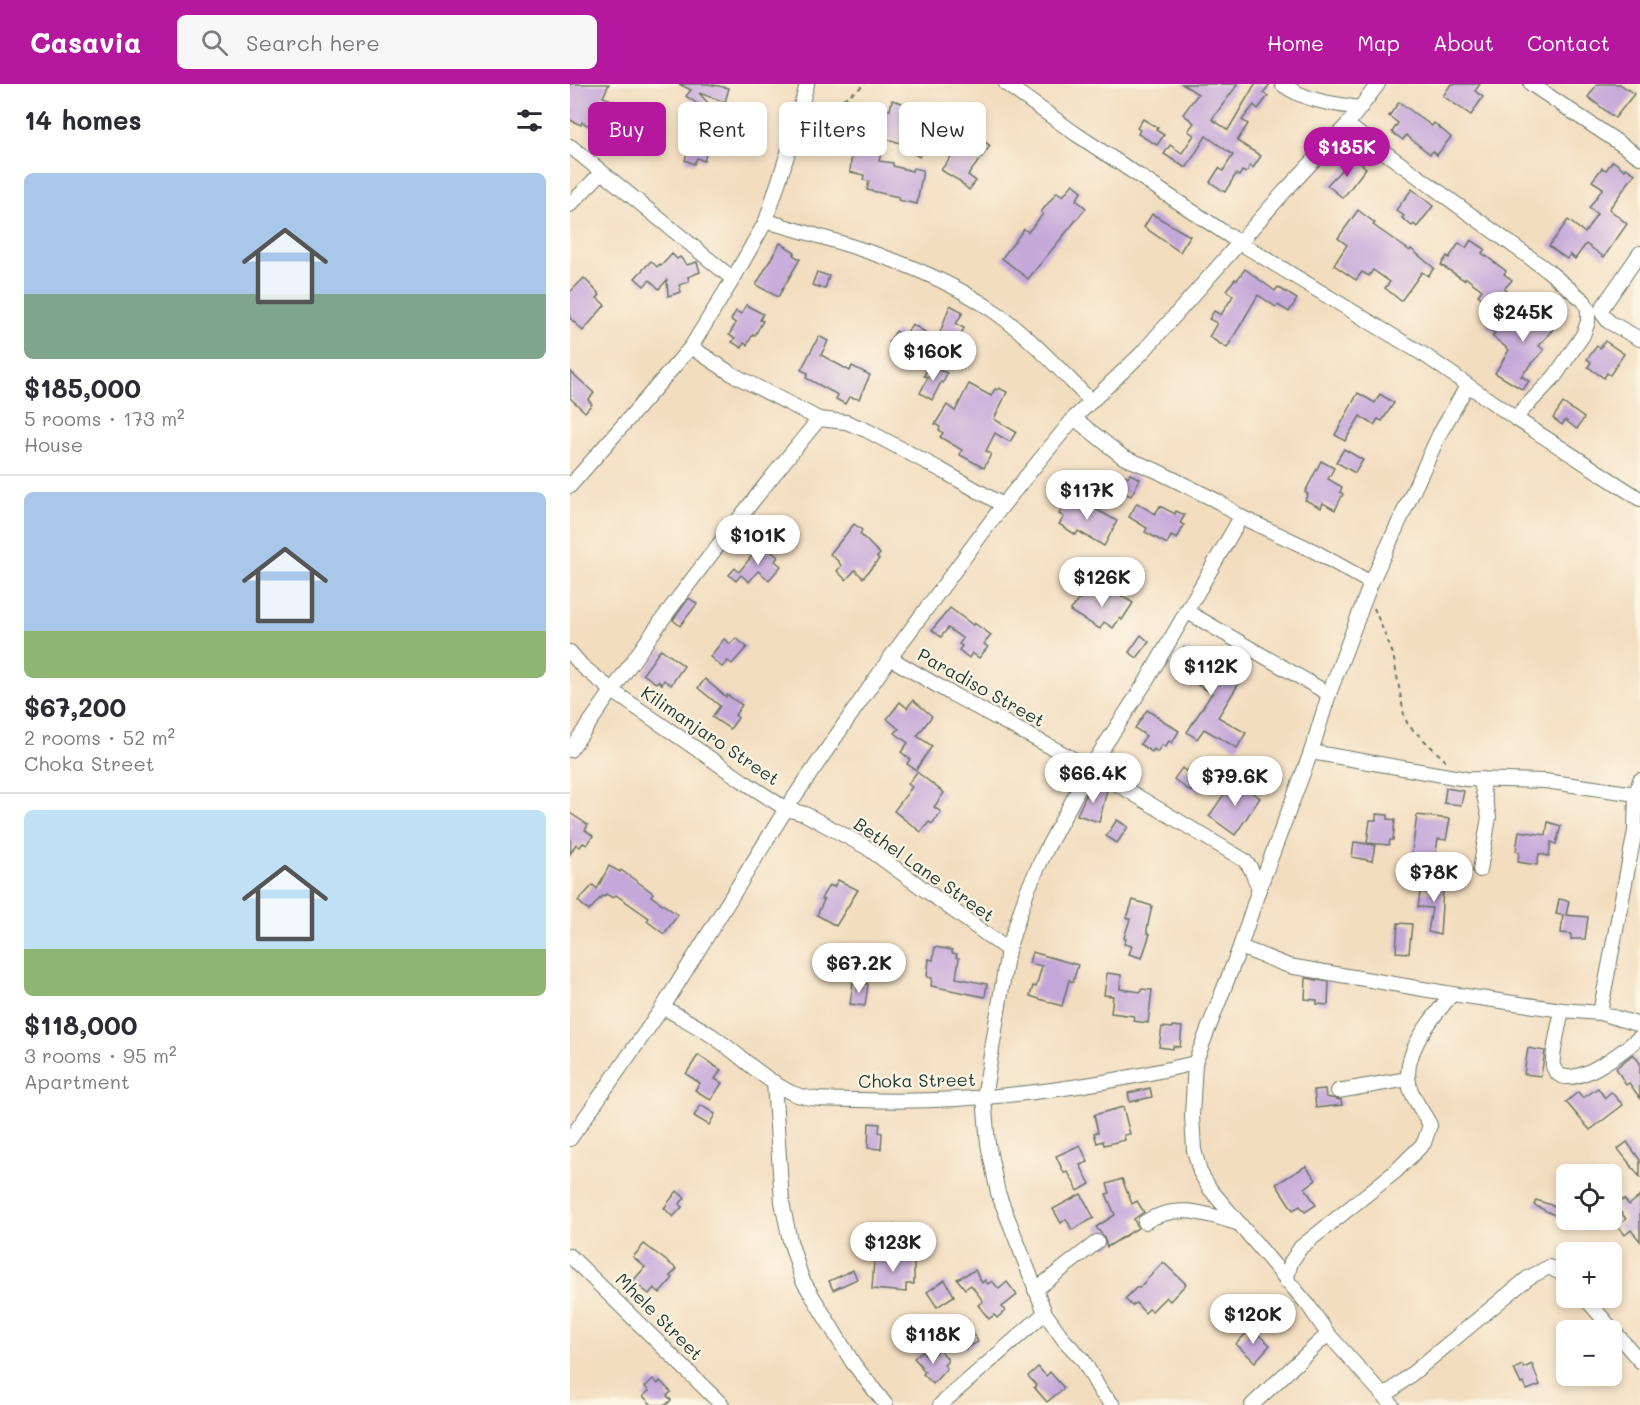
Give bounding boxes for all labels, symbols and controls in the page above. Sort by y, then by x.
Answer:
search box [177,15,597,69]
text: Casavia [30,24,141,60]
icon: search [198,26,231,59]
text: Search here [246,28,380,57]
text: Home [1267,29,1324,56]
text: Map [1357,29,1400,56]
text: About [1433,29,1494,56]
text: Contact [1527,29,1610,56]
chip: Buy [588,102,666,156]
chip: Rent [678,102,767,156]
chip: Filters [779,102,887,156]
chip: New [899,102,986,156]
text: 14 homes [24,103,142,137]
icon: filters [513,104,546,137]
pin: $185K [1305,127,1389,178]
text: $185K [1318,133,1376,159]
icon: home [231,212,339,320]
pin: $245K [1481,292,1565,343]
text: $245K [1492,298,1554,324]
pin: $160K [891,331,975,382]
text: $160K [903,337,963,363]
text: $185,000 [24,371,141,405]
text: 5 rooms · 173 m² [24,405,185,431]
text: House [24,431,83,457]
pin: $117K [1045,470,1129,521]
text: $117K [1060,476,1114,502]
pin: $101K [716,515,800,566]
text: $101K [730,521,786,547]
icon: home [231,531,339,639]
pin: $126K [1060,557,1144,608]
text: $126K [1073,563,1131,589]
street label: Paradiso Street [914,642,1049,732]
pin: $112K [1169,646,1253,697]
text: $112K [1184,652,1238,678]
street label: Kilimanjaro Street [637,680,784,790]
text: $67,200 [24,690,126,724]
text: 2 rooms · 52 m² [24,724,175,750]
text: Choka Street [24,750,155,776]
pin: $66.4K [1044,753,1142,804]
pin: $79.6K [1186,756,1284,807]
text: $66.4K [1059,759,1127,785]
text: $79.6K [1202,762,1268,788]
street label: Bethel Lane Street [849,812,1000,927]
icon: home [231,849,339,957]
pin: $78K [1398,852,1470,903]
text: $78K [1409,858,1459,884]
pin: $67.2K [810,943,908,994]
text: $67.2K [826,949,892,975]
text: $118,000 [24,1008,137,1042]
text: 3 rooms · 95 m² [24,1042,176,1068]
street label: Choka Street [858,1067,976,1093]
text: Apartment [24,1068,130,1094]
map controls [1556,1164,1622,1386]
button: locate [1556,1164,1622,1230]
pin: $123K [851,1222,935,1273]
text: $123K [864,1228,922,1254]
button: + [1556,1242,1622,1308]
street label: Mhele Street [611,1267,709,1365]
pin: $120K [1211,1294,1295,1345]
text: $120K [1224,1300,1282,1326]
pin: $118K [891,1314,975,1365]
text: $118K [905,1320,961,1346]
button: − [1556,1320,1622,1386]

